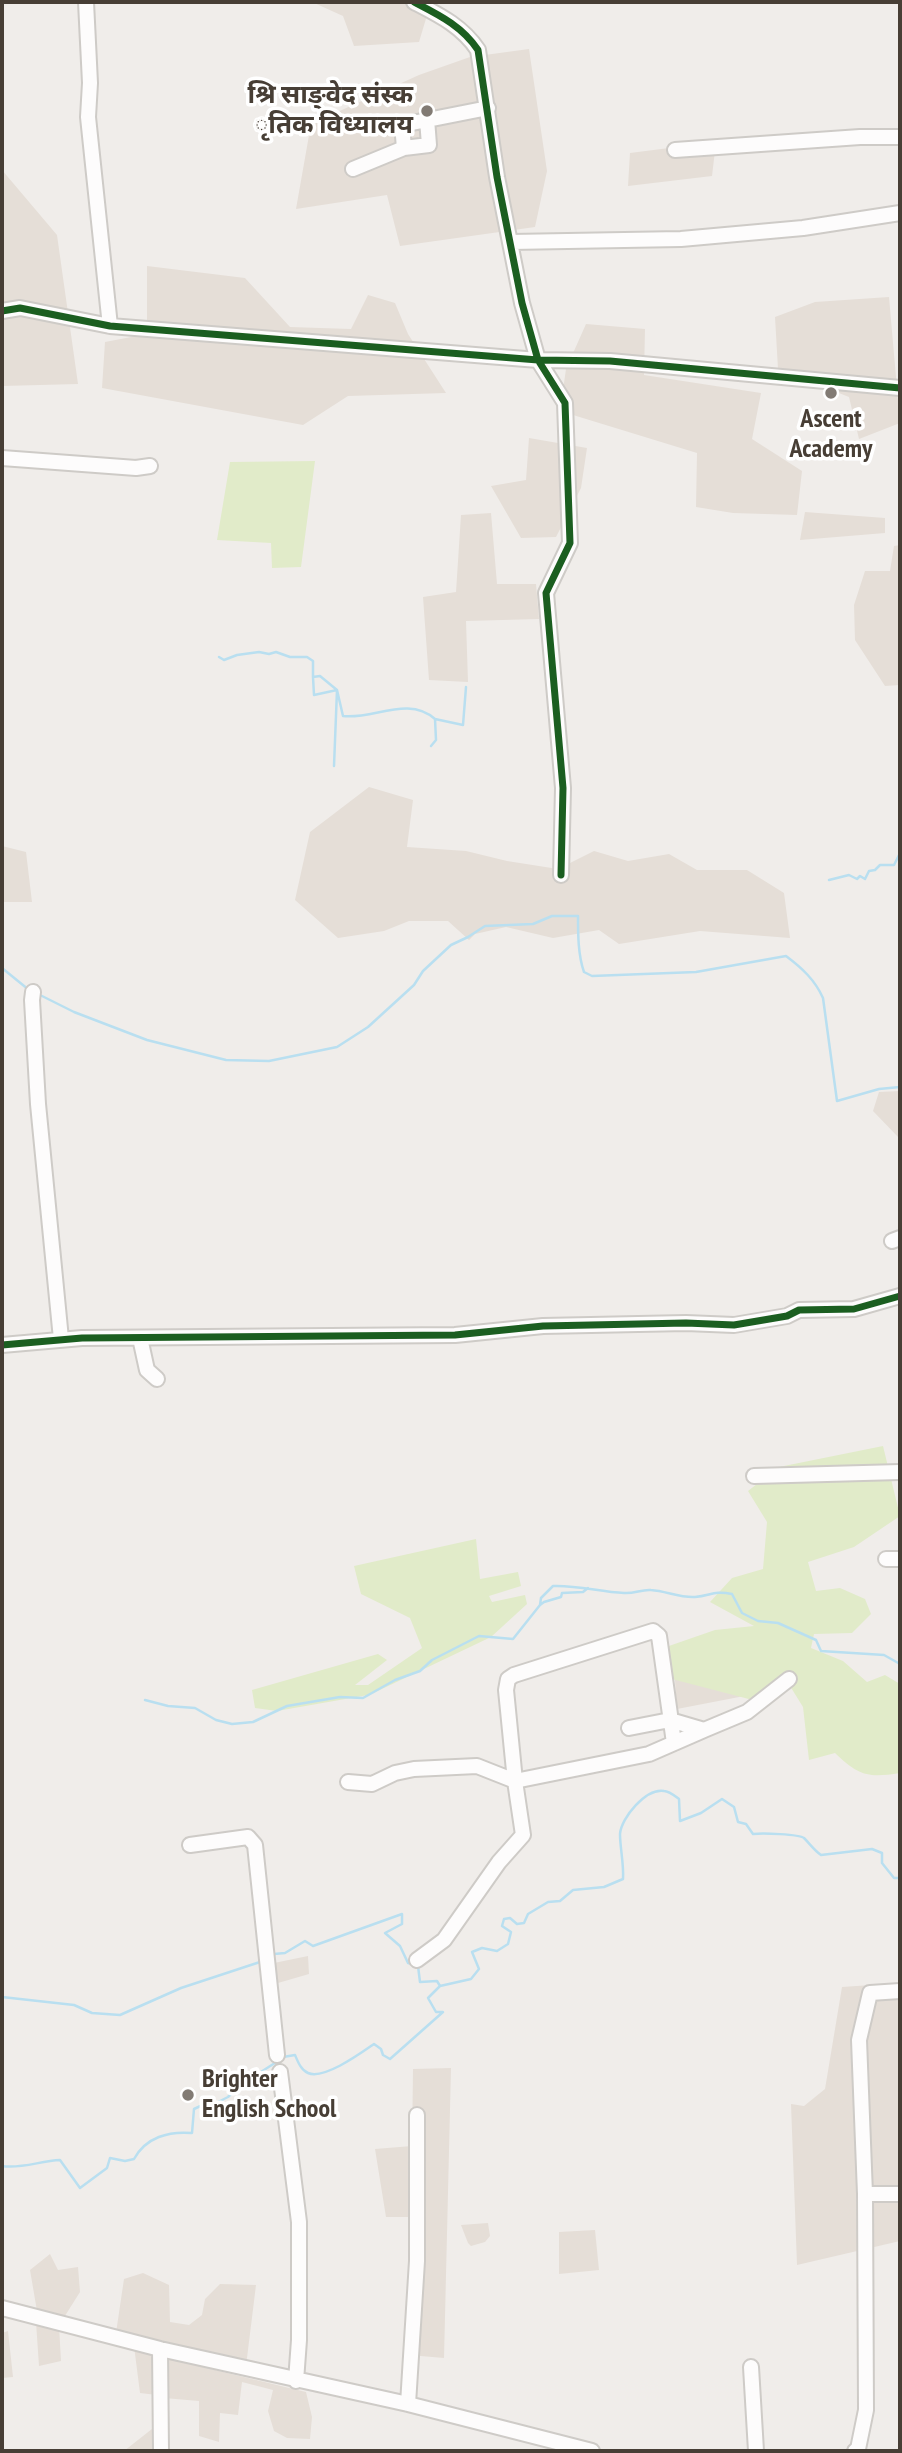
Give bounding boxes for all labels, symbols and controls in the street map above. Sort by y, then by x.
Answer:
place label: श्रि साङ्वेद संस्क ृतिक विध्यालय [248,80,413,142]
marker: श्रि साङ्वेद संस्क ृतिक विध्यालय [419,103,435,119]
marker: Ascent Academy [823,385,839,401]
place label: Ascent Academy [790,404,872,466]
place label: Brighter English School [202,2064,336,2126]
marker: Brighter English School [180,2087,196,2103]

